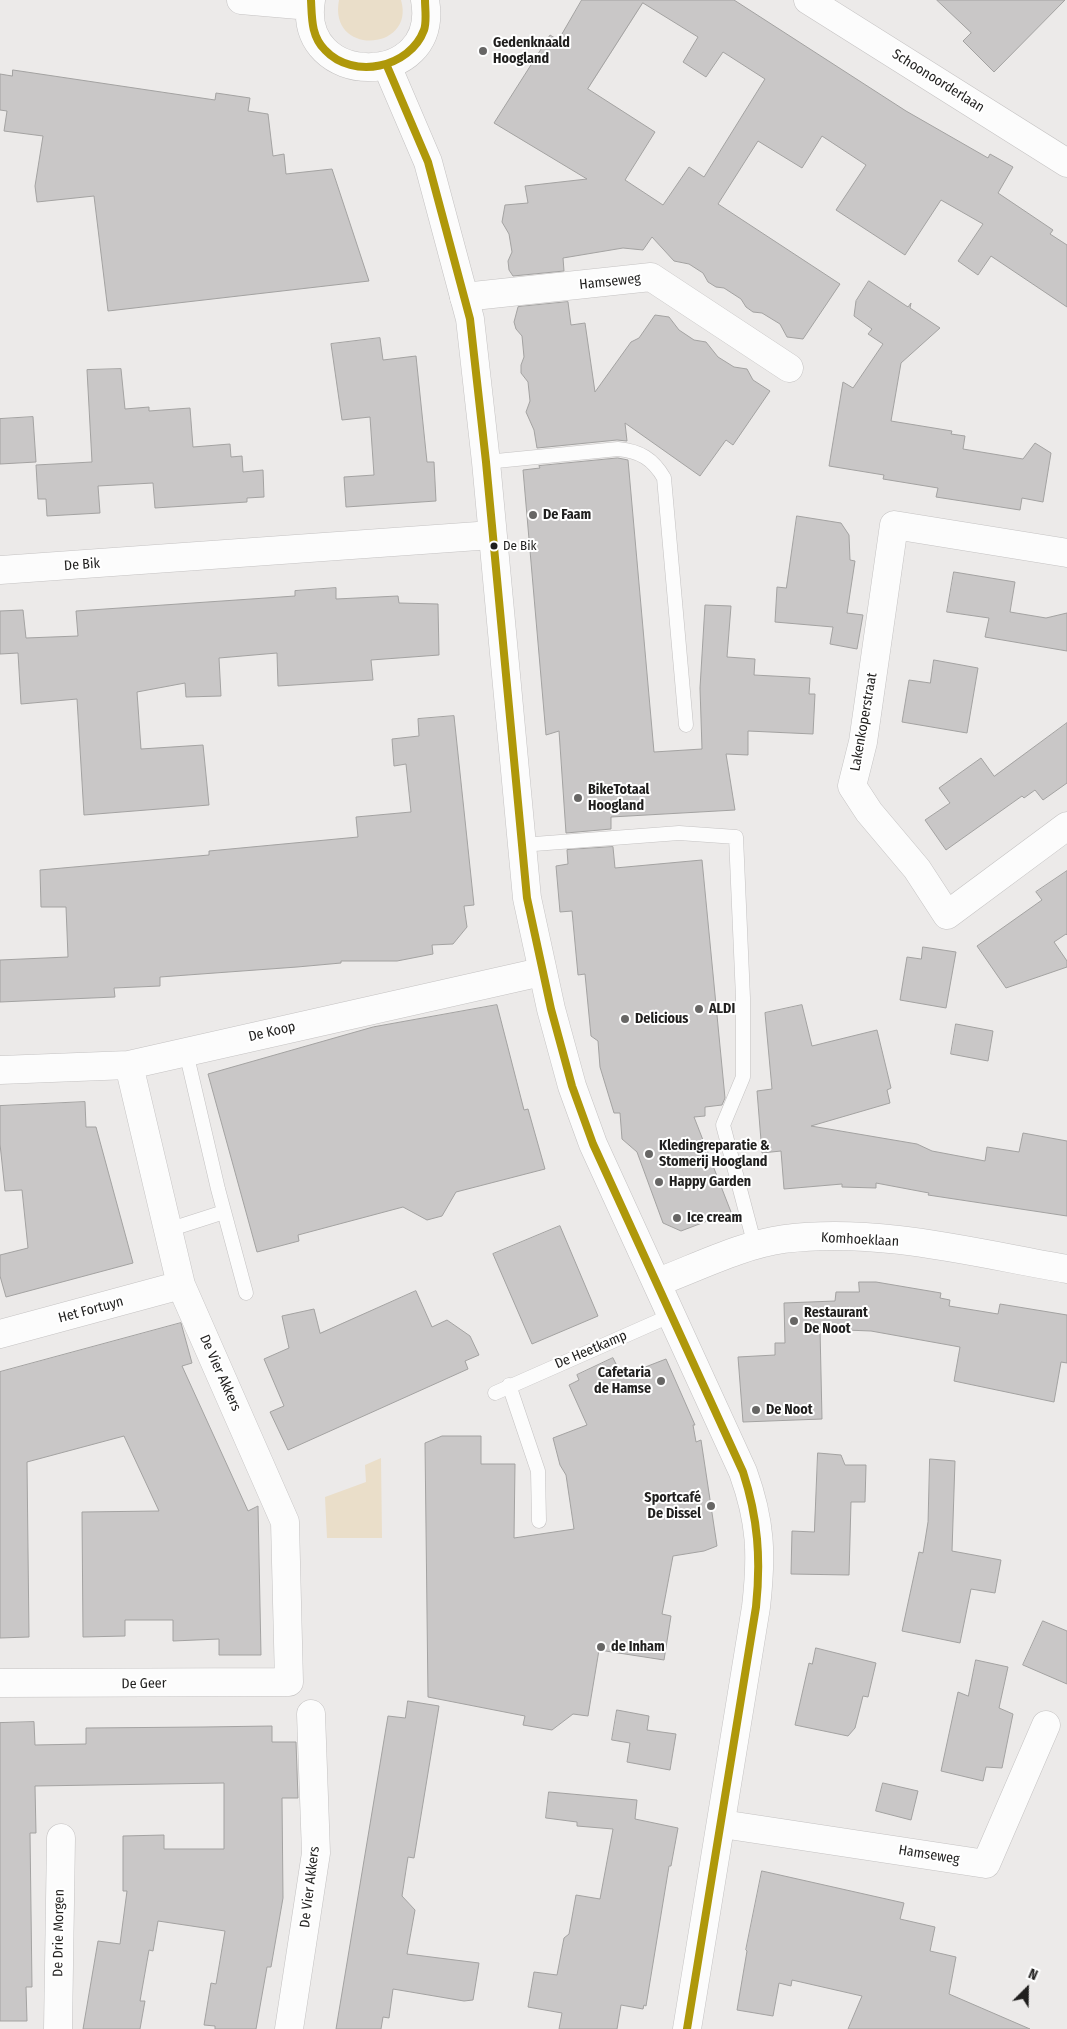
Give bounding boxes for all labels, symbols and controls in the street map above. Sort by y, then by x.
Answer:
place label: Gedenknaald Hoogland [493,35,570,68]
marker: Gedenknaald Hoogland [477,45,489,57]
street label: Schoonoorderlaan [889,46,987,116]
street label: Hamseweg [578,270,642,294]
place label: De Faam [543,507,591,523]
marker: De Faam [527,509,539,521]
place label: De Bik [503,538,536,554]
marker: De Bik [489,541,499,551]
street label: De Bik [63,555,101,575]
street label: Lakenkoperstraat [847,671,881,773]
place label: BikeTotaal Hoogland [588,782,649,814]
marker: BikeTotaal Hoogland [572,792,584,804]
place label: ALDI [709,1001,735,1017]
marker: ALDI [693,1003,705,1015]
place label: Delicious [635,1011,688,1027]
marker: Delicious [619,1013,631,1025]
street label: De Koop [247,1018,297,1046]
place label: Kledingreparatie & Stomerij Hoogland [659,1138,770,1170]
marker: Kledingreparatie & Stomerij Hoogland [643,1148,655,1160]
place label: Happy Garden [669,1174,751,1190]
marker: Happy Garden [653,1176,665,1188]
place label: Ice cream [687,1210,742,1226]
marker: Ice cream [671,1212,683,1224]
street label: Komhoeklaan [821,1230,899,1250]
street label: Het Fortuyn [57,1293,125,1327]
place label: Restaurant De Noot [804,1305,868,1338]
marker: Restaurant De Noot [788,1315,800,1327]
street label: De Heetkamp [552,1327,630,1373]
street label: De Vier Akkers [196,1332,244,1414]
place label: Cafetaria de Hamse [594,1365,651,1398]
marker: Cafetaria de Hamse [655,1375,667,1387]
place label: De Noot [766,1402,813,1418]
marker: De Noot [750,1404,762,1416]
place label: Sportcafé De Dissel [644,1490,701,1522]
marker: Sportcafé De Dissel [705,1500,717,1512]
place label: de Inham [611,1639,665,1655]
marker: de Inham [595,1641,607,1653]
street label: De Geer [121,1675,167,1693]
street label: Hamseweg [897,1842,961,1868]
street label: De Vier Akkers [297,1845,323,1929]
street label: De Drie Morgen [50,1889,68,1977]
north arrow [1002,1964,1052,2014]
text: N [1026,1965,1040,1984]

